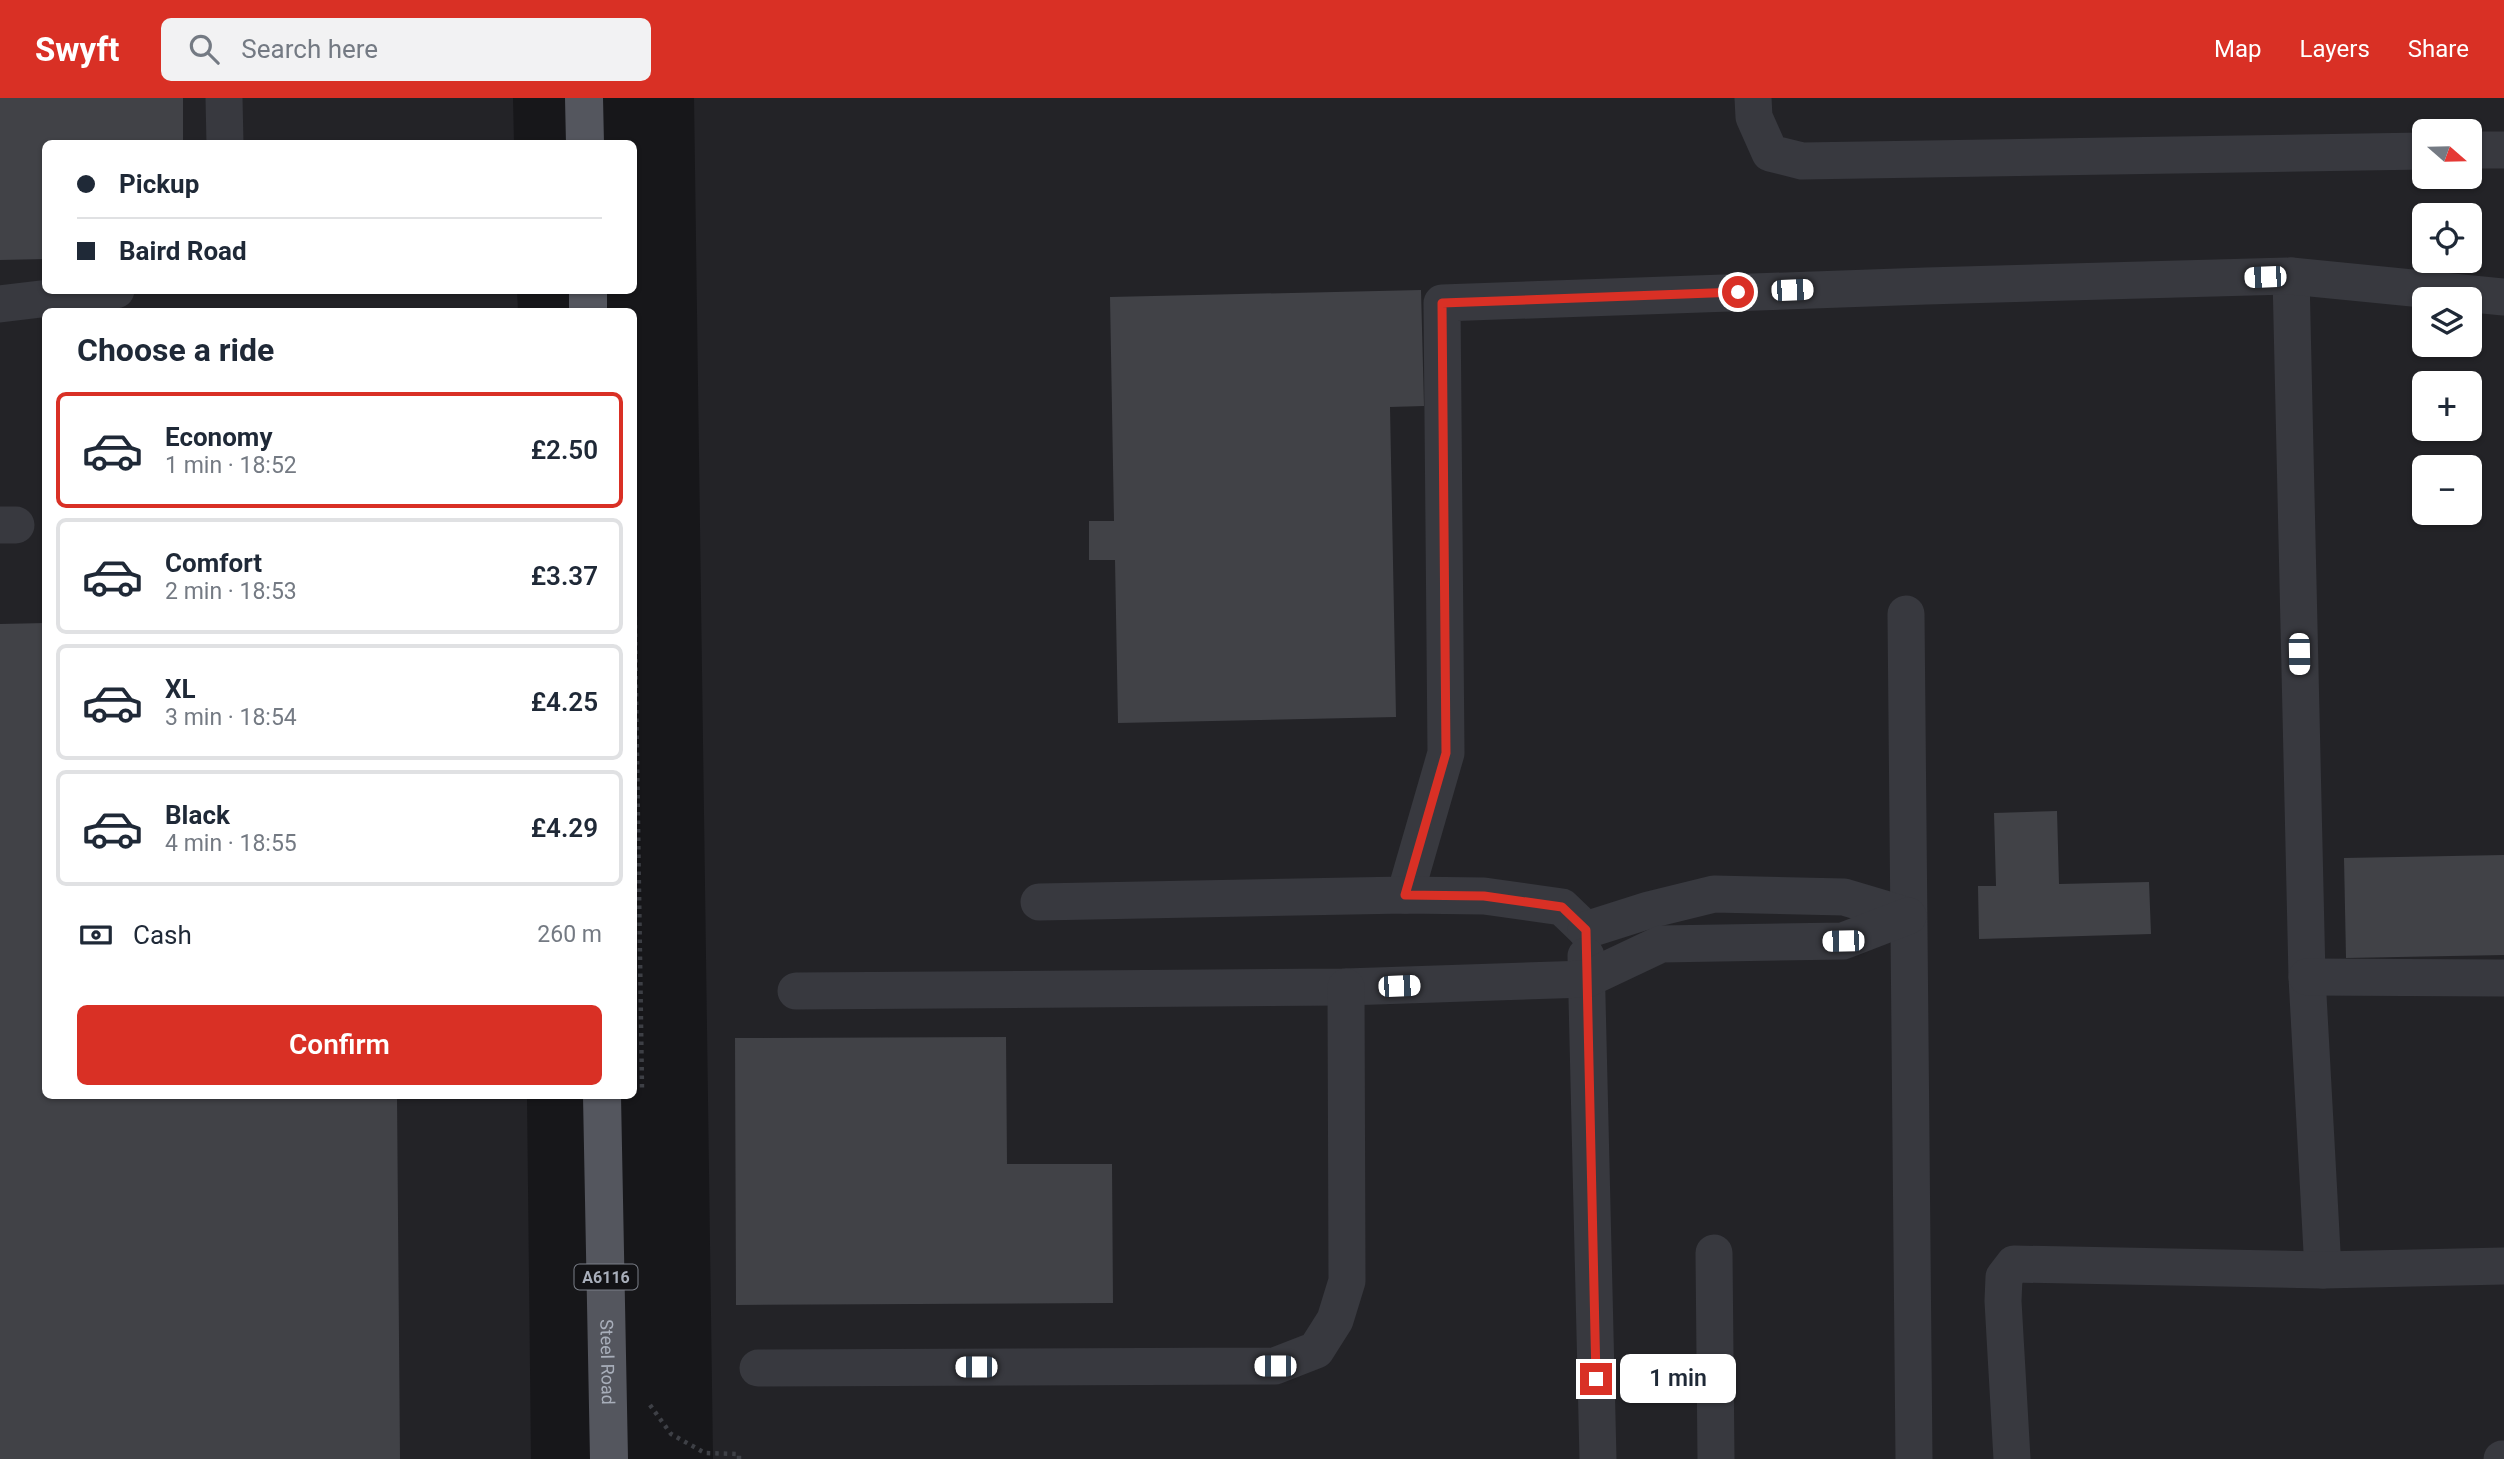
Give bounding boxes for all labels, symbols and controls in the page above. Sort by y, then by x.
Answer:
search box [161,18,651,81]
text: Swyft [35,30,119,69]
icon: search [185,30,223,68]
text: Search here [241,34,378,64]
text: Map [2214,35,2262,63]
text: Layers [2300,35,2370,63]
text: Share [2408,35,2469,63]
north arrow [2412,119,2482,189]
map controls [2412,119,2482,525]
text: Pickup [119,169,199,199]
button: locate [2412,203,2482,273]
text: Baird Road [119,236,247,266]
car [2244,266,2287,288]
route start [1722,276,1754,308]
car [1771,279,1814,301]
button: layers [2412,287,2482,357]
text: Choose a ride [77,331,274,369]
button: + [2412,371,2482,441]
icon: car [81,419,144,482]
text: Economy [165,422,272,452]
text: £2.50 [531,435,598,465]
text: 1 min · 18:52 [165,452,297,479]
button: − [2412,455,2482,525]
icon: car [81,545,144,608]
text: Comfort [165,548,262,578]
text: £3.37 [531,561,598,591]
text: 2 min · 18:53 [165,578,297,605]
car [2289,633,2310,675]
icon: car [81,671,144,734]
text: XL [165,674,196,704]
text: £4.25 [531,687,598,717]
text: 3 min · 18:54 [165,704,297,731]
icon: car [81,797,144,860]
text: Black [165,800,230,830]
text: £4.29 [531,813,598,843]
text: 4 min · 18:55 [165,830,297,857]
icon: cash [77,916,115,954]
text: Cash [133,920,192,950]
text: 260 m [537,921,602,948]
car [1822,930,1865,952]
car [1378,975,1421,997]
button: Confirm [77,1005,602,1085]
road number: A6116 [574,1264,638,1289]
street label: Steel Road [596,1319,619,1405]
callout: 1 min [1620,1354,1736,1404]
car [1255,1356,1297,1377]
car [956,1357,998,1378]
route end [1580,1363,1612,1395]
text: 1 min [1649,1365,1707,1392]

